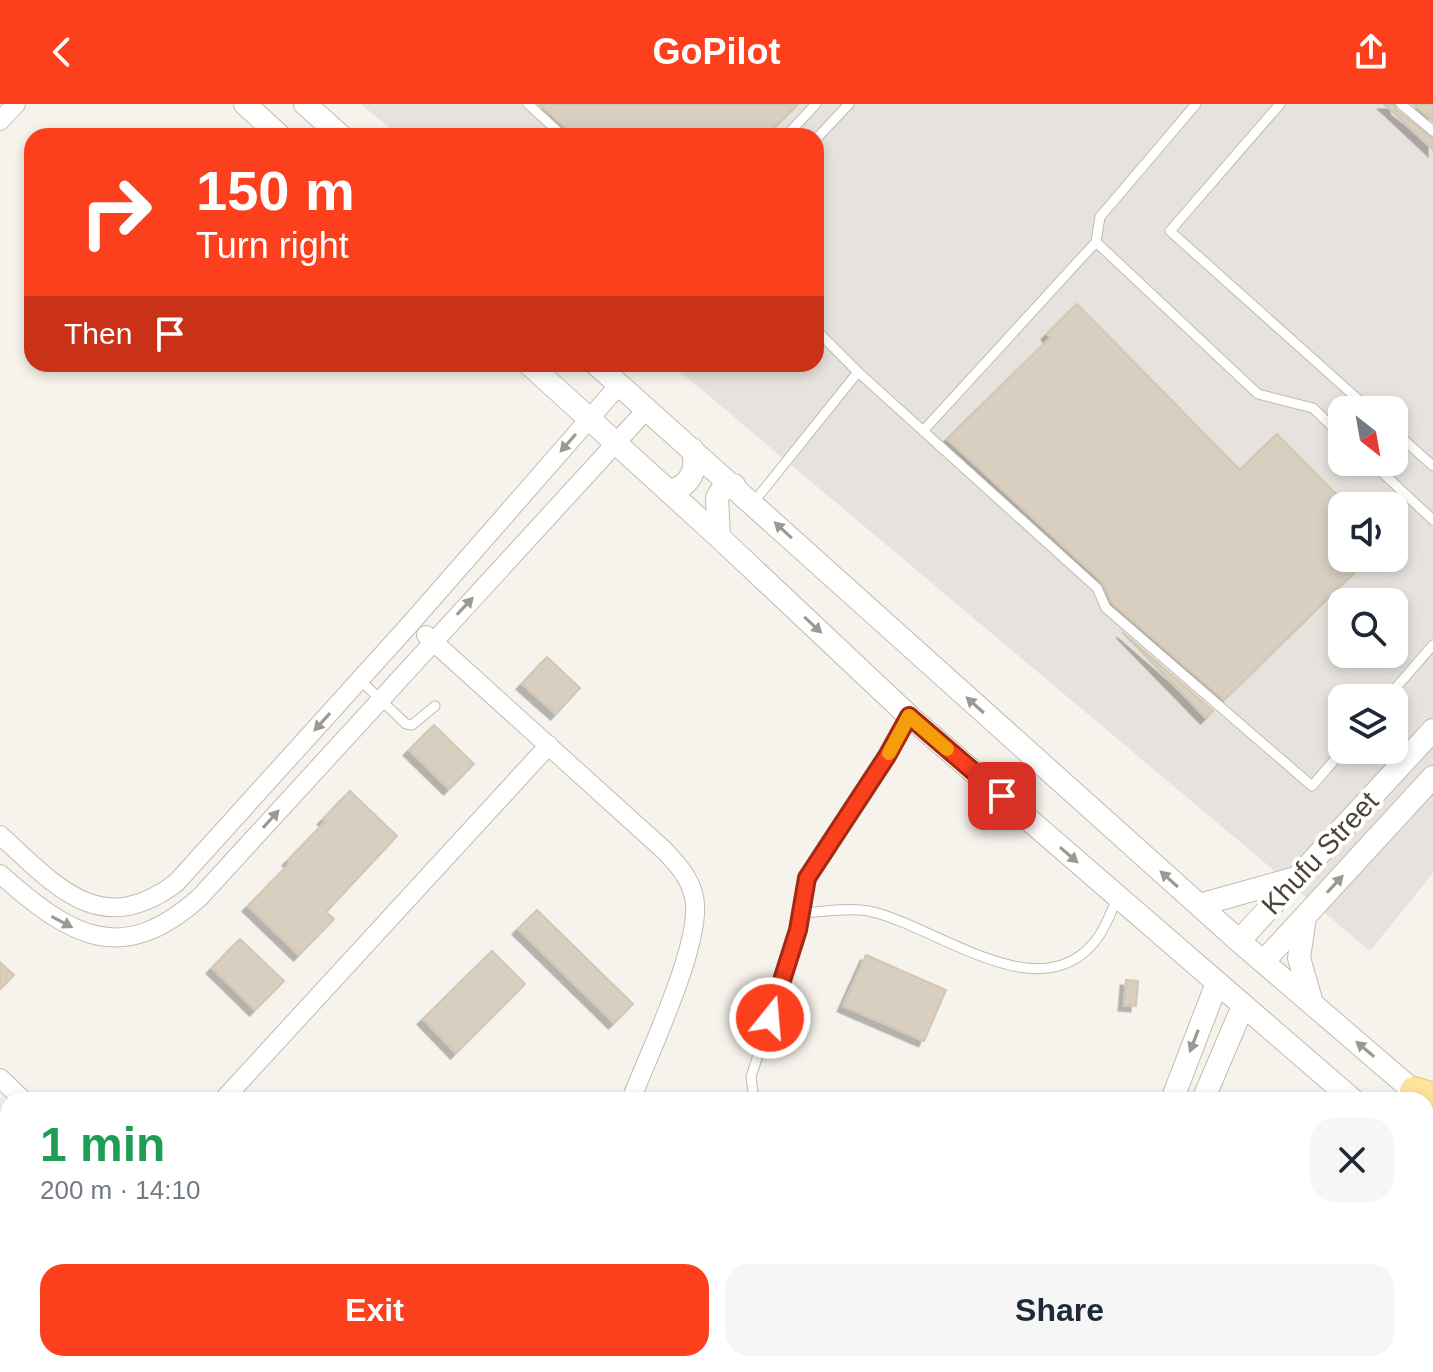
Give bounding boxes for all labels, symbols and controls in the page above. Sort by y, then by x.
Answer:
icon: back [40,30,84,74]
icon: share [1349,30,1393,74]
text: GoPilot [653,31,781,72]
text: 150 m [196,159,355,222]
icon: right [64,160,168,264]
text: Turn right [196,225,349,266]
icon: arrive [148,312,192,356]
text: Then [64,317,132,350]
north arrow [1328,396,1408,476]
map controls [1328,396,1408,764]
one-way arrow [559,433,577,452]
button: sound [1328,492,1408,572]
one-way arrow [773,522,792,540]
button: search [1328,588,1408,668]
one-way arrow [456,596,474,615]
one-way arrow [803,616,822,634]
button: layers [1328,684,1408,764]
one-way arrow [965,697,984,715]
one-way arrow [313,712,331,731]
pin [968,762,1036,830]
icon: arrive [980,774,1024,818]
street label: Khufu Street [1256,785,1385,920]
one-way arrow [262,809,280,828]
one-way arrow [1059,846,1079,863]
one-way arrow [1159,870,1178,888]
one-way arrow [1325,875,1343,894]
one-way arrow [50,915,73,928]
position arrow [728,976,812,1060]
one-way arrow [1187,1029,1200,1053]
one-way arrow [1356,1041,1376,1058]
text: 1 min [40,1118,165,1171]
button: close [1310,1118,1394,1202]
text: 200 m · 14:10 [40,1175,200,1205]
button: Exit [40,1264,709,1356]
button: Share [725,1264,1394,1356]

